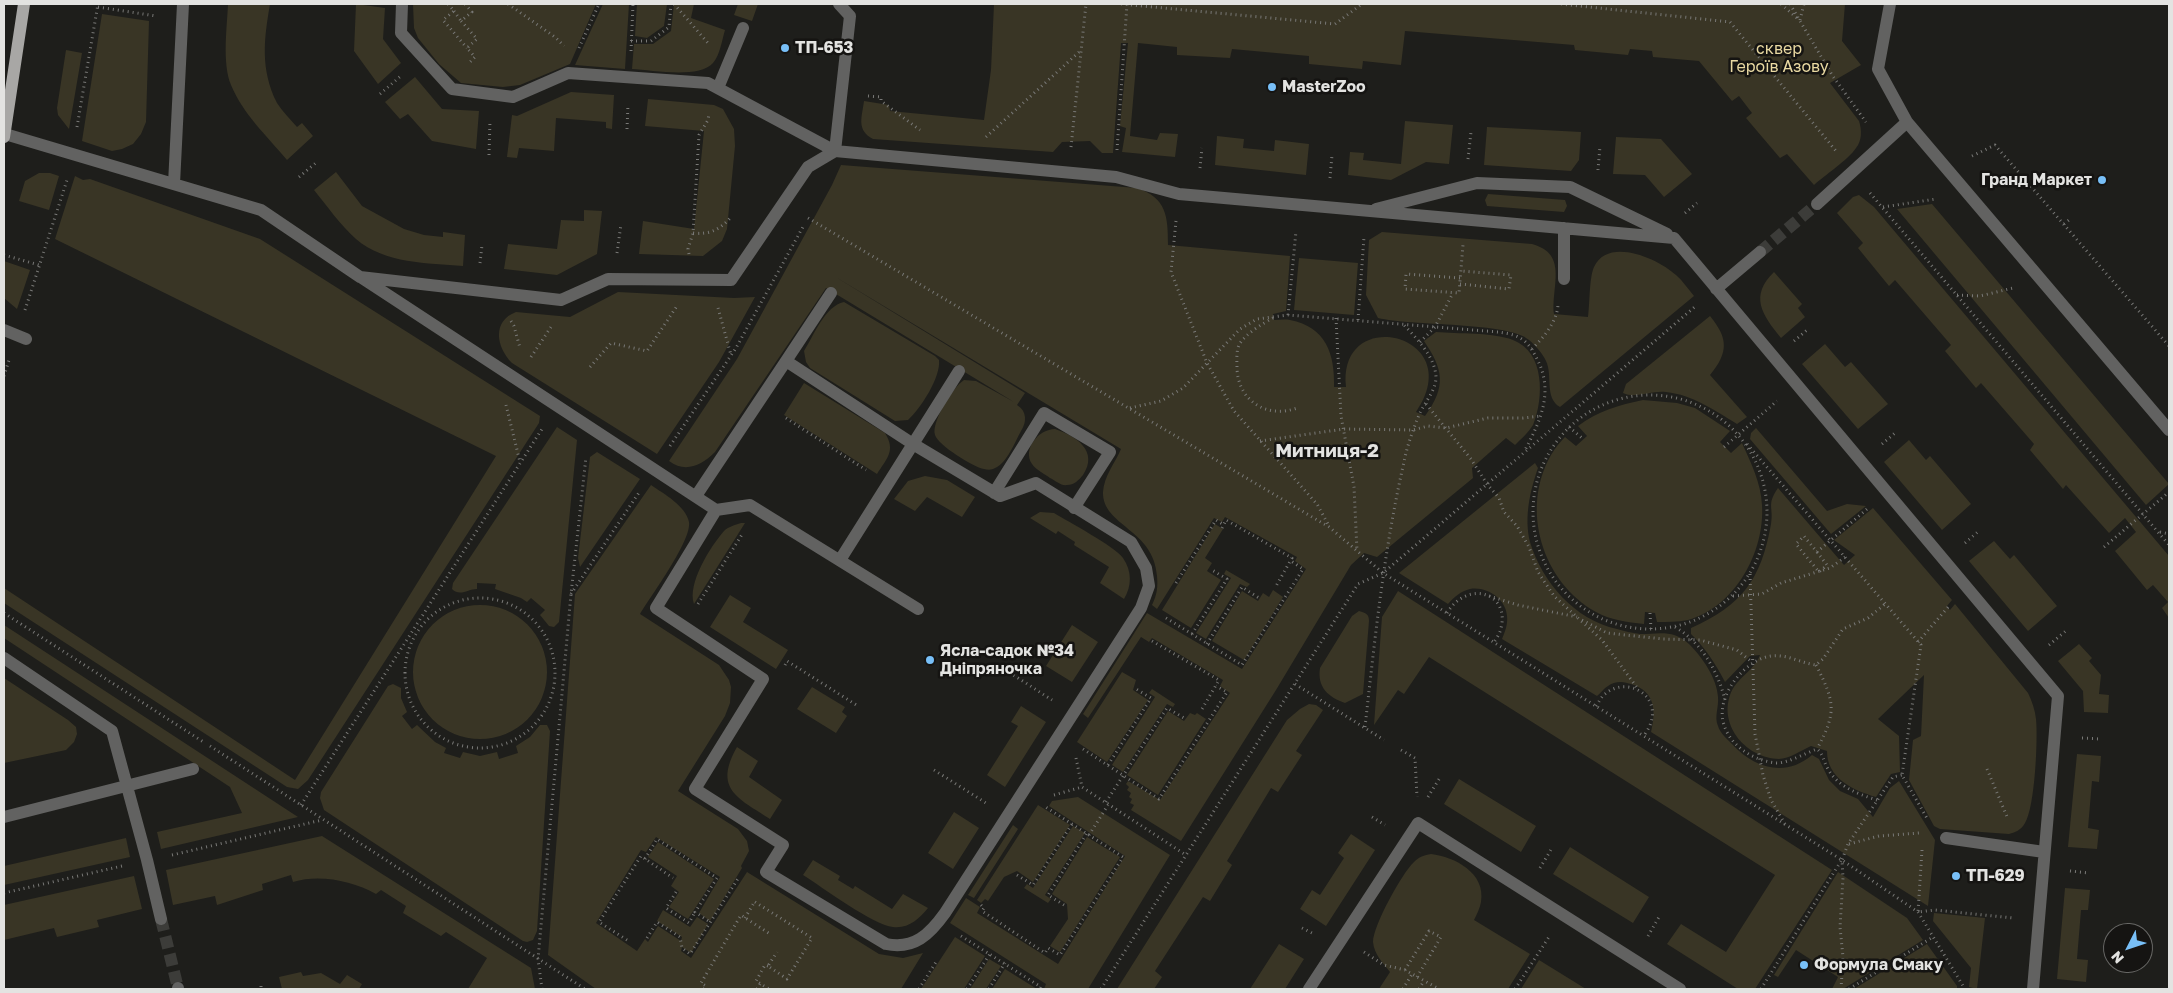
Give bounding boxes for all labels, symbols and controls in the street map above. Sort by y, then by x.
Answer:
place label: ТП-653 [795,38,853,58]
park label: сквер Героїв Азову [1729,39,1829,77]
marker: ТП-653 [779,42,791,54]
place label: MasterZoo [1282,77,1366,97]
marker: MasterZoo [1266,81,1278,93]
place label: Гранд Маркет [1981,170,2092,190]
marker: Гранд Маркет [2096,174,2108,186]
district label: Митниця-2 [1275,440,1379,462]
place label: Ясла-садок №34 Дніпряночка [940,641,1074,679]
marker: Ясла-садок №34 Дніпряночка [924,654,936,666]
place label: ТП-629 [1966,866,2025,886]
marker: ТП-629 [1950,870,1962,882]
north arrow [2103,923,2153,973]
text: N [2107,948,2127,967]
place label: Формула Смаку [1814,955,1943,975]
marker: Формула Смаку [1798,959,1810,971]

